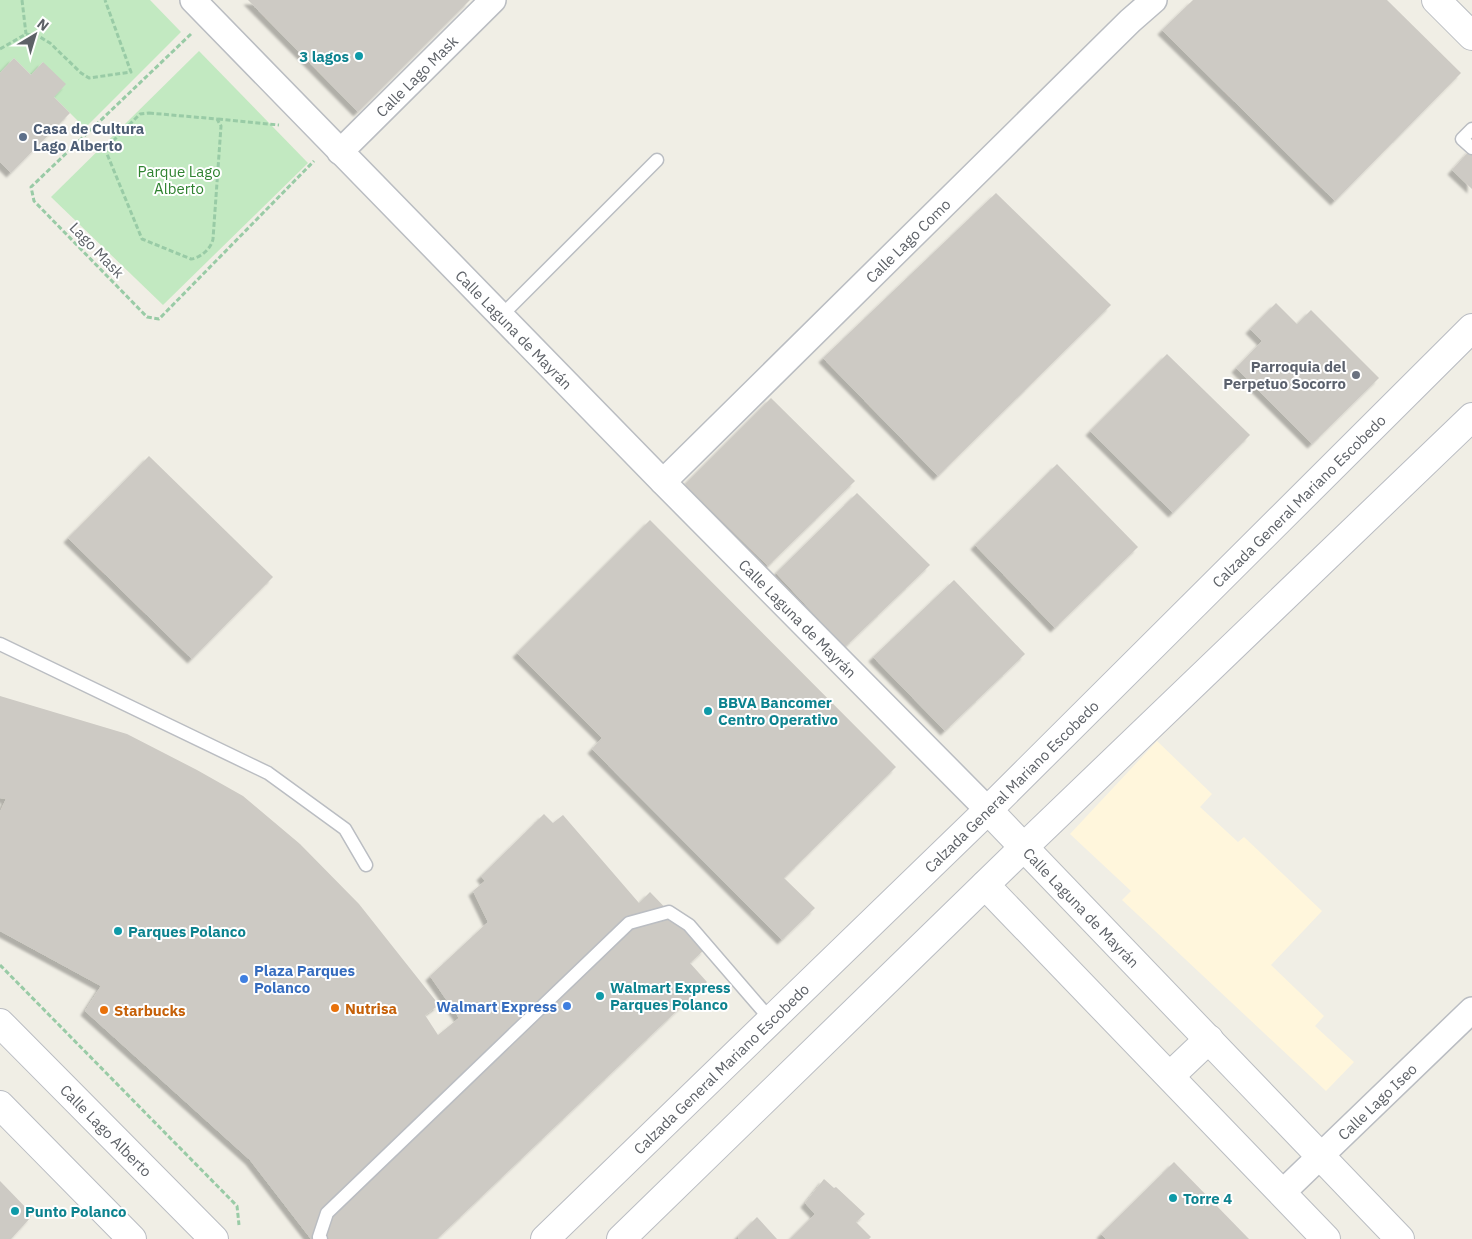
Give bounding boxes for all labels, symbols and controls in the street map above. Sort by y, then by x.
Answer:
north arrow [10,10,60,60]
text: N [33,15,53,35]
street label: Calle Lago Mask [372,31,462,121]
place label: 3 lagos [299,47,349,66]
marker: 3 lagos [353,50,365,62]
place label: Casa de Cultura Lago Alberto [33,119,145,155]
marker: Casa de Cultura Lago Alberto [17,131,29,143]
park label: Parque Lago Alberto [137,162,221,198]
street label: Calle Lago Como [861,194,954,286]
street label: Lago Mask [66,218,128,282]
street label: Calle Laguna de Mayrán [452,266,577,393]
place label: Parroquia del Perpetuo Socorro [1223,357,1346,393]
marker: Parroquia del Perpetuo Socorro [1350,369,1362,381]
street label: Calzada General Mariano Escobedo [1208,410,1389,591]
street label: Calle Laguna de Mayrán [735,555,861,682]
place label: BBVA Bancomer Centro Operativo [718,693,838,729]
street label: Calzada General Mariano Escobedo [920,696,1102,876]
marker: BBVA Bancomer Centro Operativo [702,705,714,717]
street label: Calle Laguna de Mayrán [1019,843,1144,971]
place label: Parques Polanco [128,922,246,941]
marker: Parques Polanco [112,925,124,937]
place label: Plaza Parques Polanco [254,961,355,997]
marker: Plaza Parques Polanco [238,973,250,985]
place label: Walmart Express Parques Polanco [610,978,731,1014]
street label: Calzada General Mariano Escobedo [629,979,813,1158]
marker: Walmart Express Parques Polanco [594,990,606,1002]
place label: Walmart Express [436,997,557,1016]
place label: Nutrisa [345,999,397,1018]
marker: Walmart Express [561,1000,573,1012]
place label: Starbucks [114,1001,186,1020]
marker: Nutrisa [329,1002,341,1014]
marker: Starbucks [98,1004,110,1016]
street label: Calle Lago Iseo [1334,1059,1421,1144]
street label: Calle Lago Alberto [56,1080,156,1180]
place label: Torre 4 [1183,1189,1232,1208]
marker: Torre 4 [1167,1192,1179,1204]
place label: Punto Polanco [25,1202,127,1221]
marker: Punto Polanco [9,1205,21,1217]

